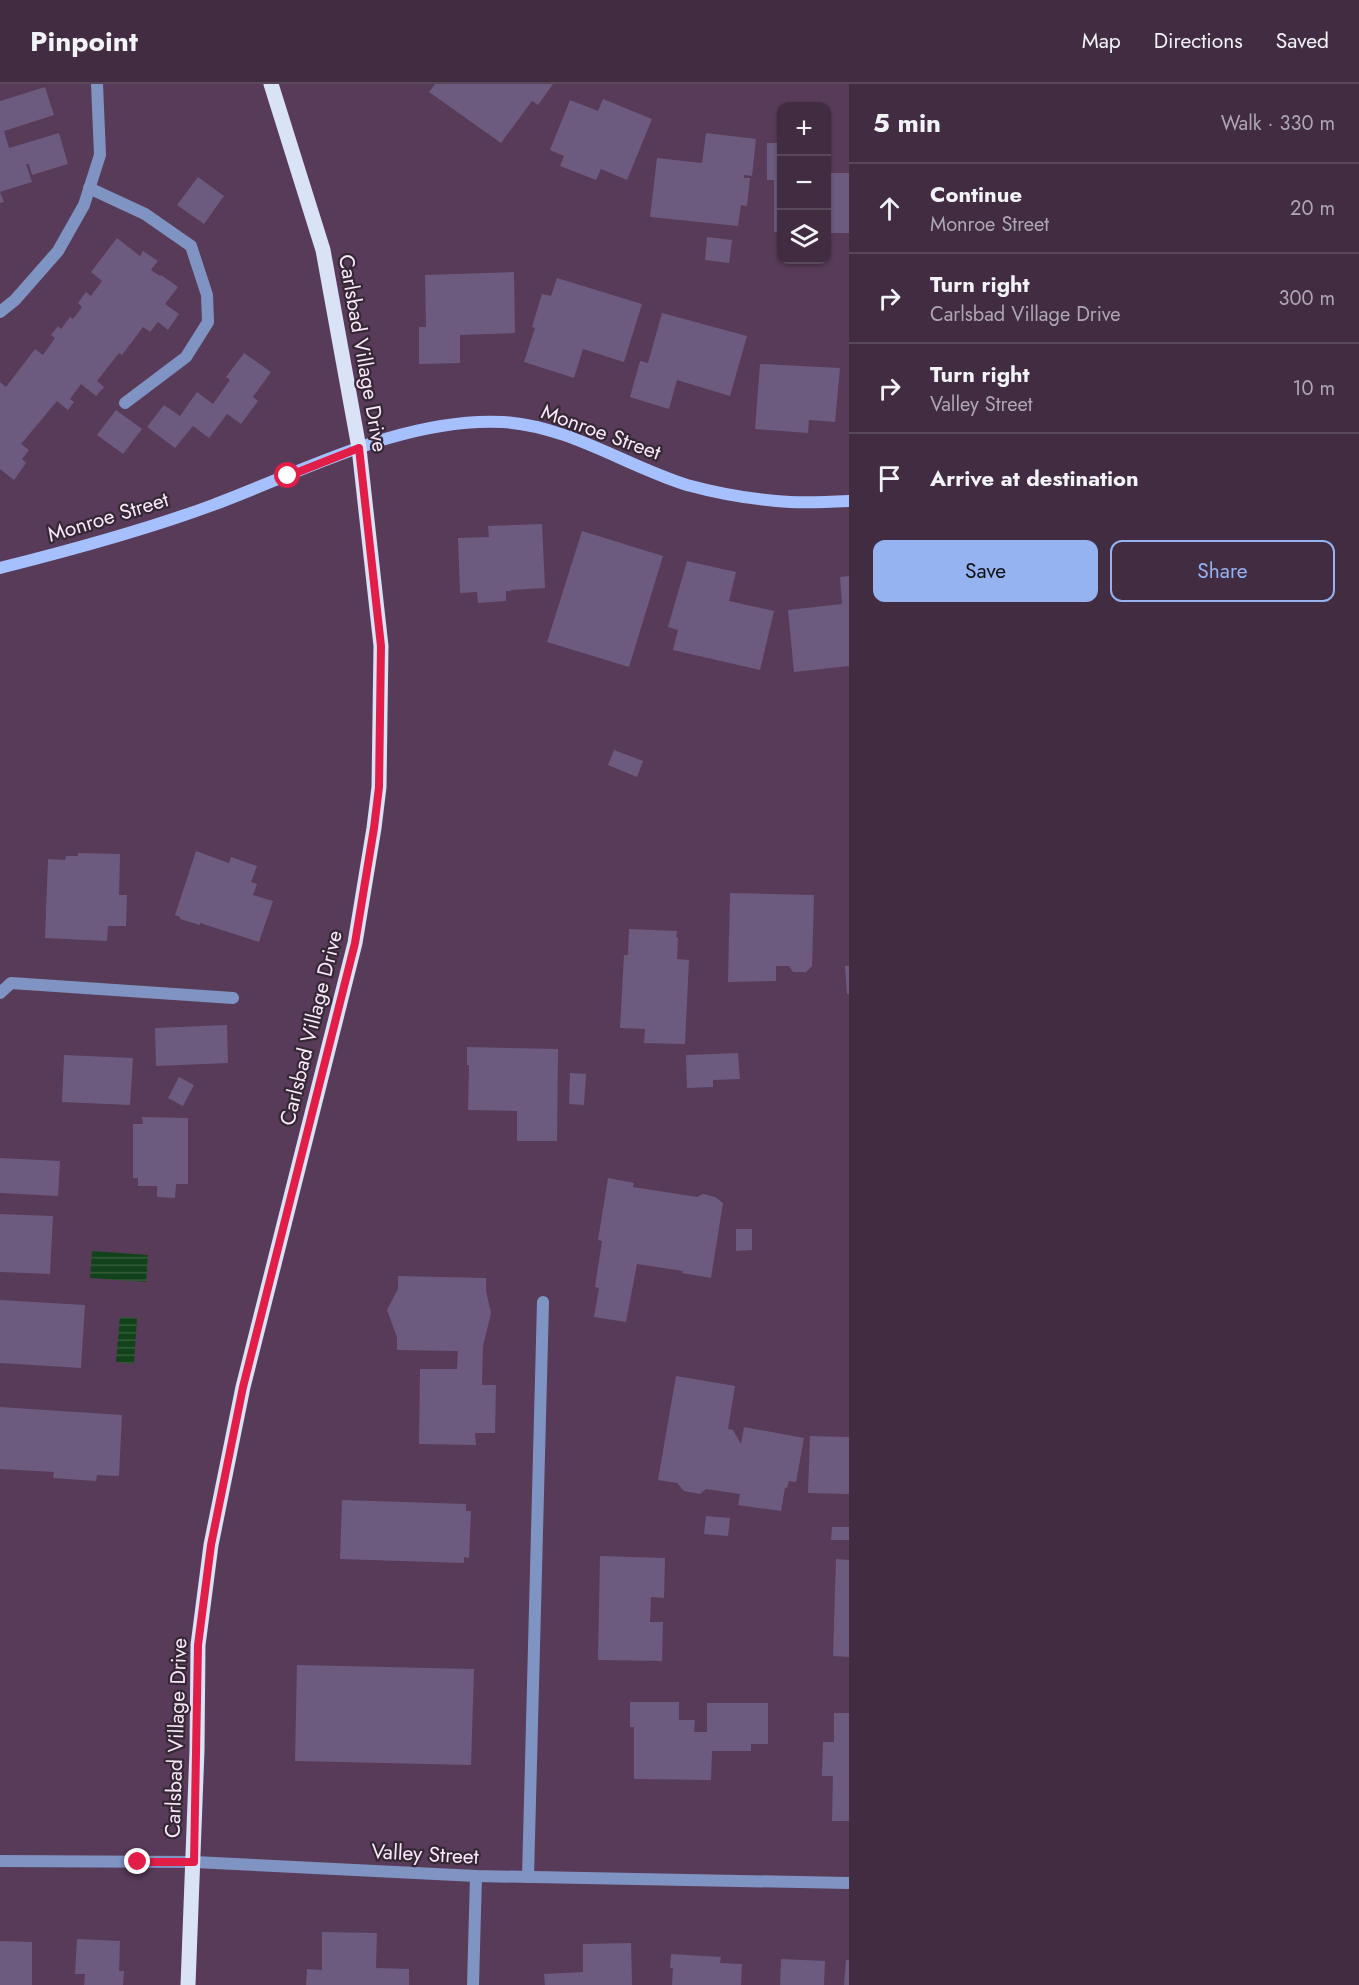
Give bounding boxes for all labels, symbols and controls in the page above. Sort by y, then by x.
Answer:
text: Pinpoint [30,21,138,62]
text: Map [1082,26,1121,56]
text: Directions [1154,26,1243,56]
text: Saved [1276,26,1329,56]
map controls [777,102,831,264]
button: + [777,102,831,156]
text: 5 min [873,104,941,142]
text: Walk · 330 m [1221,109,1335,138]
button: − [777,156,831,210]
text: Continue [930,178,1022,210]
icon: ahead [873,192,906,225]
text: 20 m [1290,194,1335,223]
button: layers [777,210,831,264]
text: Monroe Street [930,210,1049,239]
street label: Carlsbad Village Drive [331,252,395,454]
text: Turn right [930,268,1030,300]
icon: right [873,282,906,315]
text: 300 m [1278,284,1335,313]
text: Carlsbad Village Drive [930,300,1121,329]
text: Turn right [930,358,1030,390]
icon: right [873,372,906,405]
text: 10 m [1292,374,1335,403]
text: Valley Street [930,390,1033,419]
street label: Monroe Street [537,397,665,467]
route start [274,462,300,488]
icon: arrive [873,462,906,495]
text: Arrive at destination [930,462,1139,494]
street label: Monroe Street [44,484,172,550]
button: Save [873,540,1098,602]
button: Share [1110,540,1335,602]
street label: Carlsbad Village Drive [272,927,350,1129]
street label: Carlsbad Village Drive [158,1637,194,1839]
street label: Valley Street [370,1836,480,1872]
route end [124,1848,150,1874]

